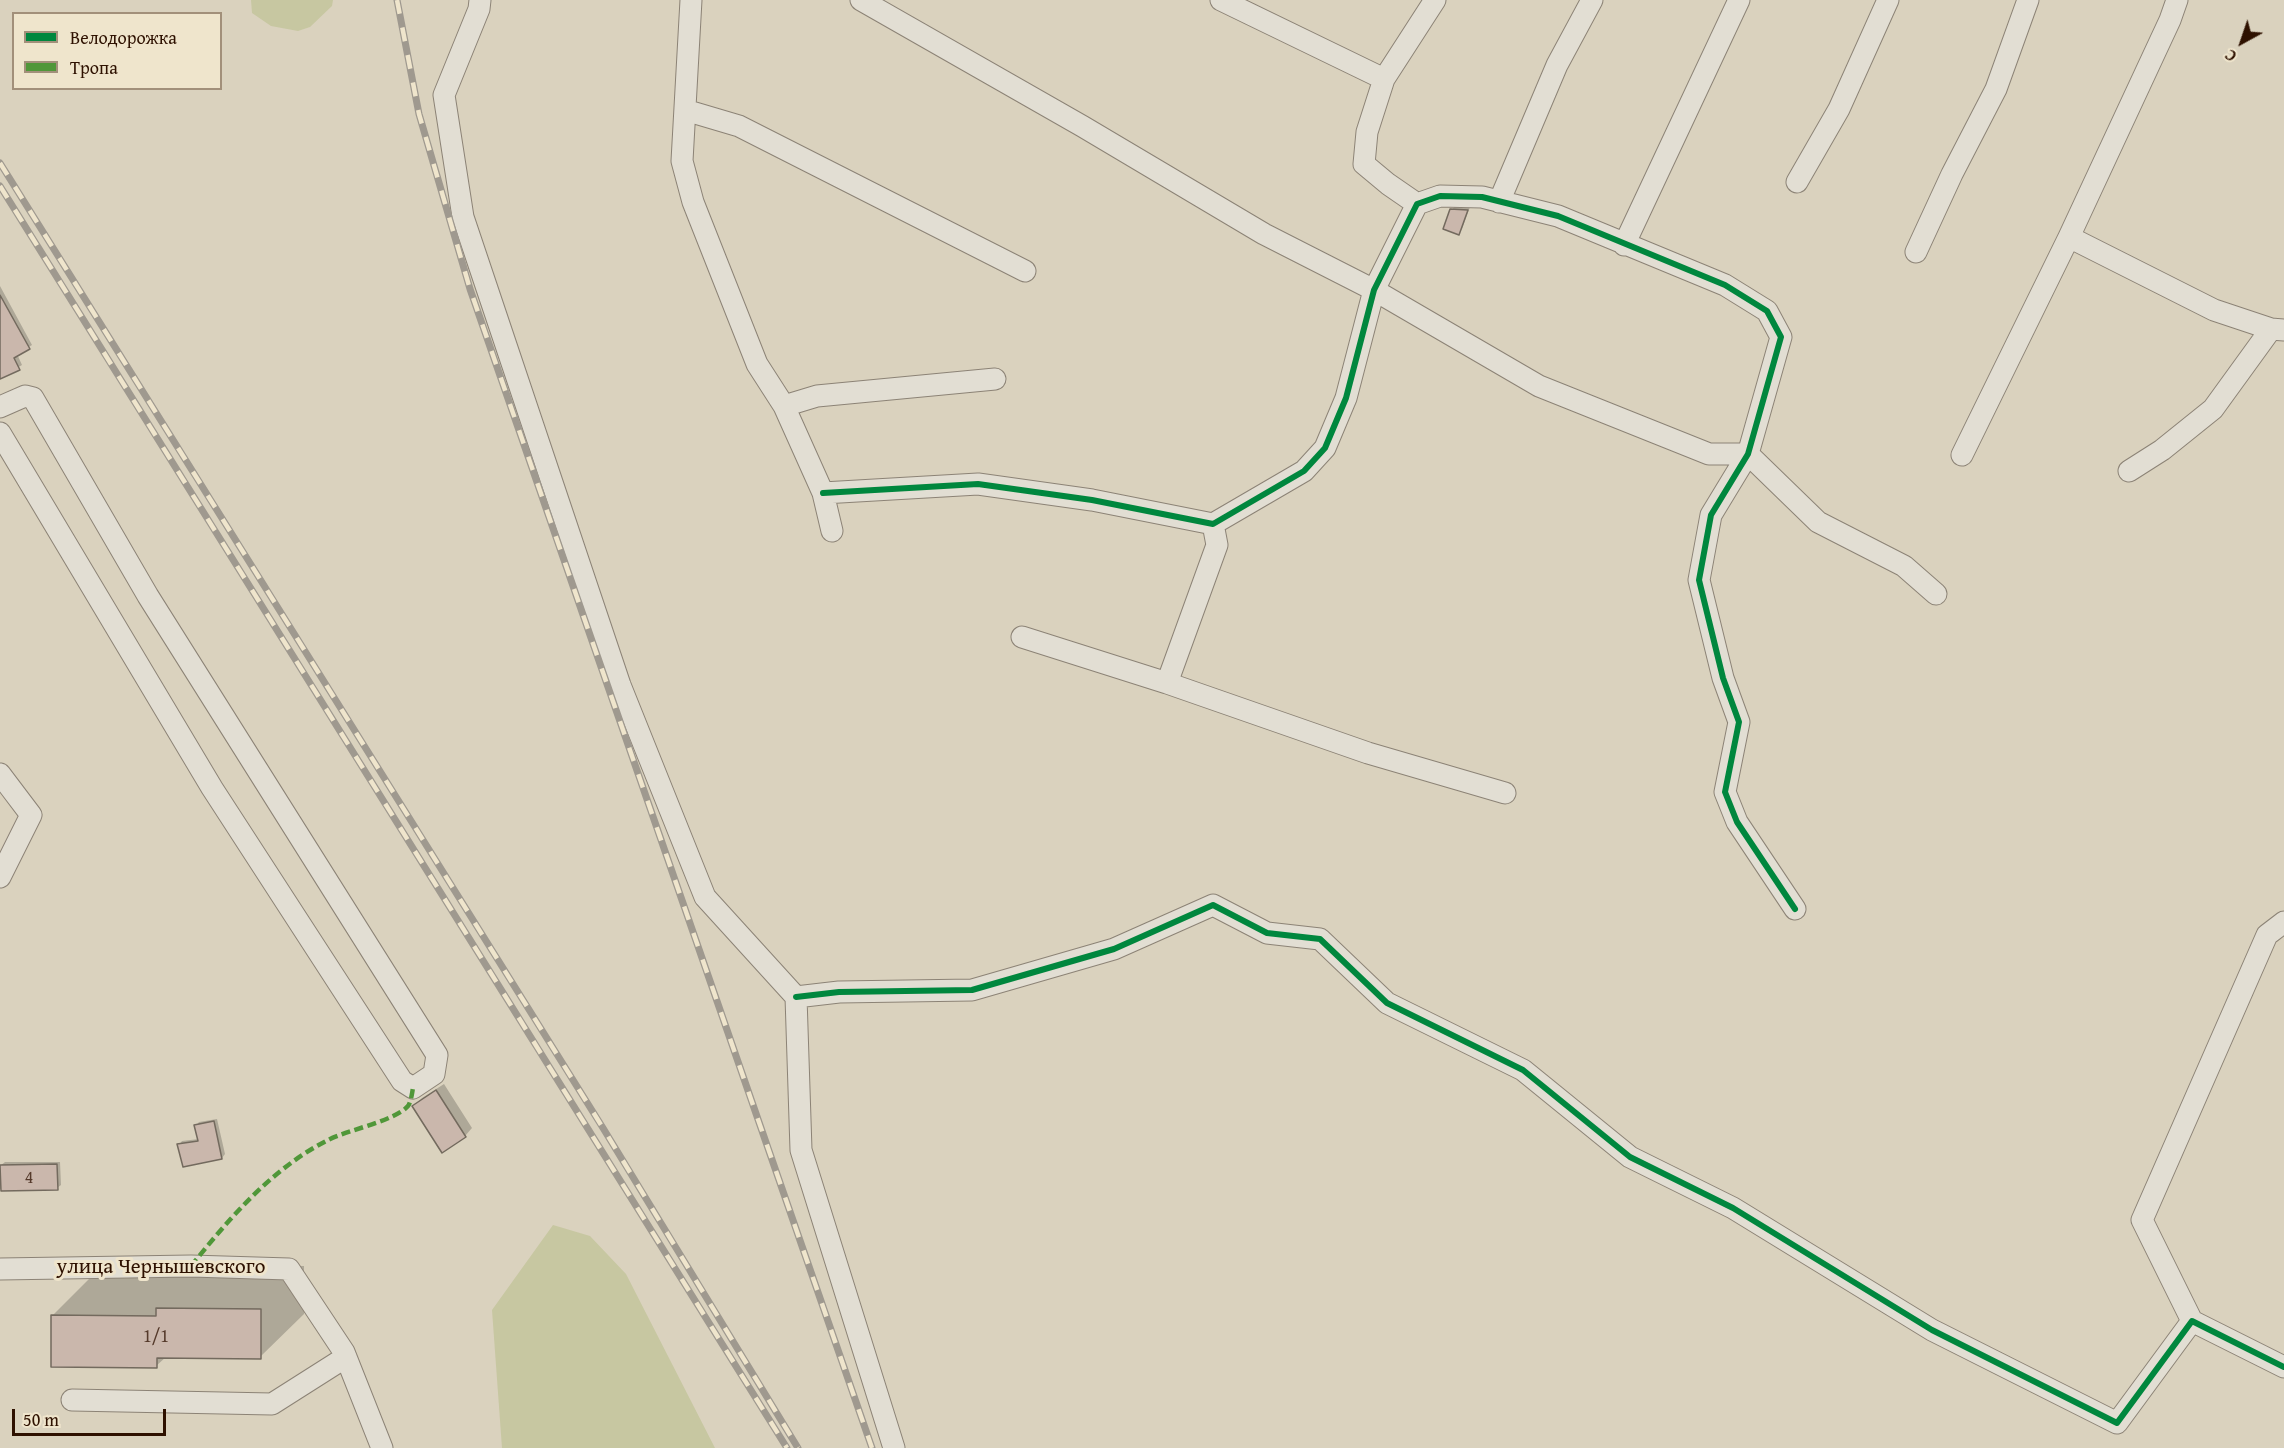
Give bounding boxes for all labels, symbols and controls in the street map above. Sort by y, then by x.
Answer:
legend [12,12,222,90]
north arrow [2212,12,2272,72]
text: Велодорожка [70,24,177,51]
text: С [2219,44,2242,68]
text: Тропа [70,54,118,81]
house number: 4 [25,1167,33,1189]
street label: улица Чернышевского [57,1255,265,1281]
house number: 1/1 [143,1326,169,1348]
scale bar [15,1397,170,1435]
text: 50 m [23,1406,59,1433]

